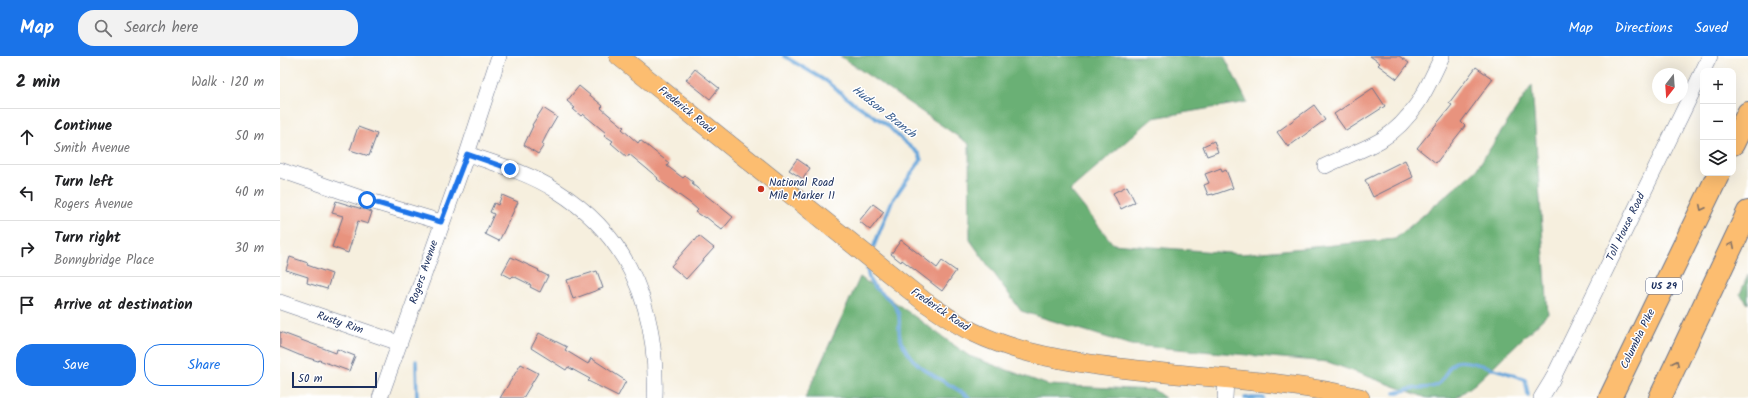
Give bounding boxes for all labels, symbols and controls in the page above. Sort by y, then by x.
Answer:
search box [78,10,358,46]
text: Map [20,13,54,43]
text: Search here [124,16,198,40]
icon: search [92,17,114,39]
text: Map [1568,17,1593,39]
text: Directions [1615,17,1673,39]
text: Saved [1695,17,1728,39]
north arrow [1652,68,1688,104]
map controls [1700,68,1736,176]
button: + [1700,68,1736,104]
text: 2 min [16,69,60,96]
text: Walk · 120 m [191,72,264,93]
water label: Hudson Branch [848,81,921,144]
street label: Frederick Road [654,82,718,139]
button: − [1700,104,1736,140]
text: Continue [54,114,112,138]
icon: ahead [16,126,38,148]
text: 50 m [235,126,264,147]
text: Smith Avenue [54,138,130,159]
button: layers [1700,140,1736,176]
route end [501,160,519,178]
text: Turn left [54,170,114,194]
place label: National Road Mile Marker 11 [769,174,835,205]
icon: left [16,182,38,204]
text: 40 m [235,182,264,203]
marker: National Road Mile Marker 11 [756,184,766,194]
street label: Toll House Road [1602,189,1651,264]
route start [358,191,376,209]
text: Rogers Avenue [54,194,133,215]
one-way arrow [1699,204,1707,211]
text: Turn right [54,226,121,250]
street label: Rogers Avenue [405,237,443,306]
icon: right [16,238,38,260]
text: 30 m [235,238,264,259]
one-way arrow [1727,242,1735,250]
text: Bonnybridge Place [54,250,154,271]
road number: US 29 [1646,278,1682,294]
street label: Frederick Road [907,284,973,337]
text: Arrive at destination [54,293,193,317]
icon: arrive [16,294,38,316]
street label: Columbia Pike [1616,306,1660,372]
street label: Rusty Rim [314,307,366,339]
button: Save [16,344,136,386]
button: Share [144,344,264,386]
one-way arrow [1671,359,1679,367]
scale bar [292,370,377,389]
text: 50 m [298,370,323,388]

